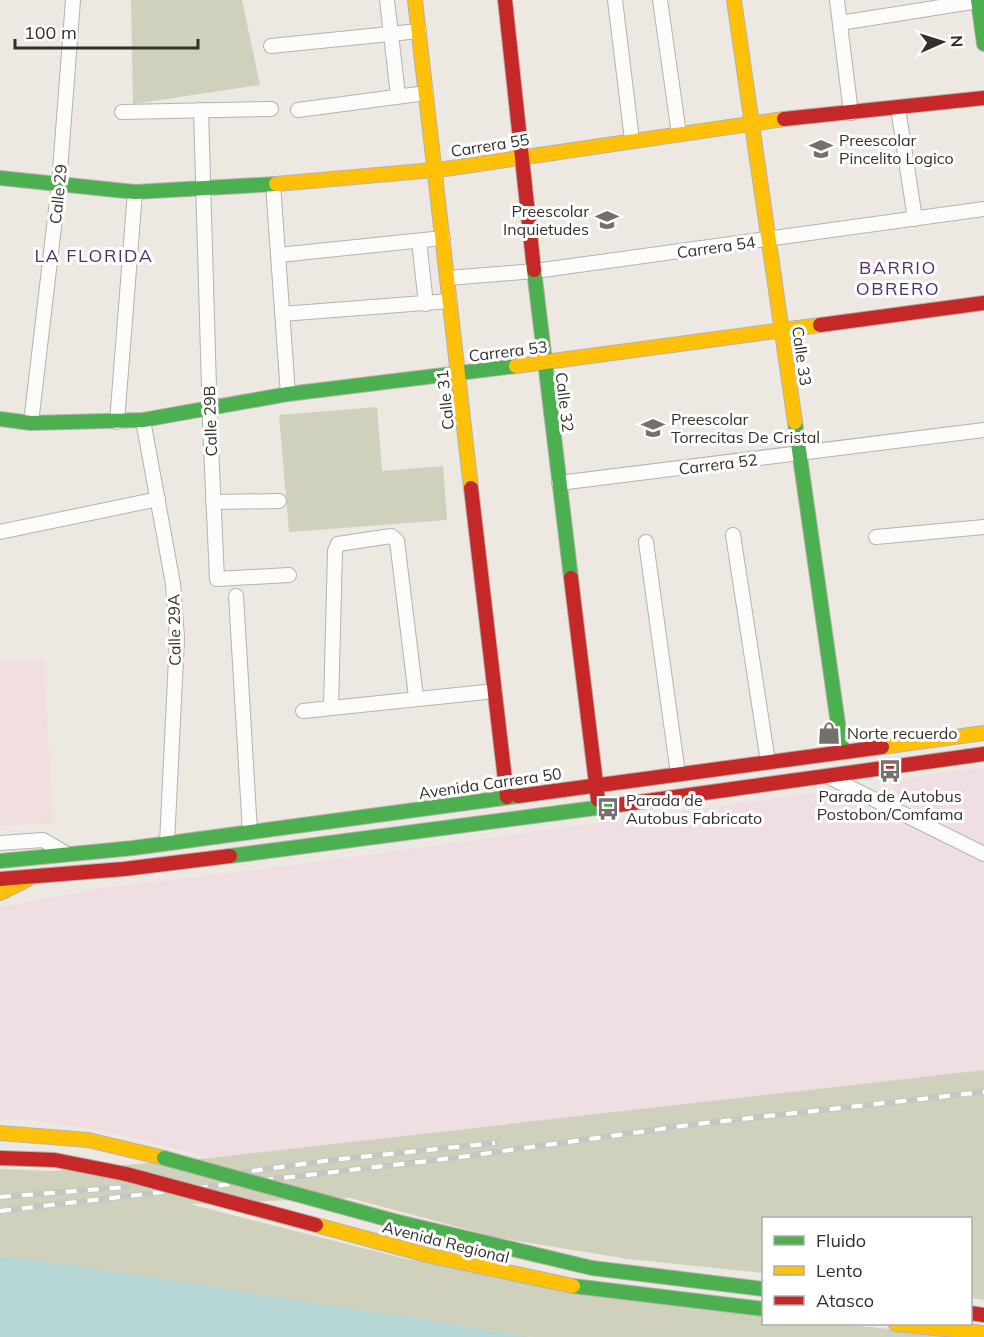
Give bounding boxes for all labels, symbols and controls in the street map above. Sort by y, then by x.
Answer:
scale bar [15,12,198,50]
north arrow [912,12,972,72]
text: 100 m [24,21,77,44]
text: N [947,35,967,48]
street label: Carrera 55 [449,129,531,161]
place label: Preescolar Pincelito Logico [839,130,954,168]
school or university icon: Preescolar Pincelito Logico [808,136,834,162]
street label: Calle 29 [45,163,71,225]
place label: Preescolar Inquietudes [503,201,589,239]
school or university icon: Preescolar Inquietudes [594,207,620,233]
street label: Carrera 54 [675,232,757,262]
district label: LA FLORIDA [34,244,154,267]
district label: BARRIO OBRERO [856,256,940,300]
street label: Calle 33 [788,325,816,387]
street label: Carrera 53 [467,336,549,366]
street label: Calle 31 [432,369,458,431]
street label: Calle 32 [551,371,579,433]
street label: Calle 29B [199,385,221,457]
place label: Preescolar Torrecitas De Cristal [671,409,820,447]
school or university icon: Preescolar Torrecitas De Cristal [640,415,666,441]
street label: Carrera 52 [677,449,759,479]
street label: Calle 29A [163,594,185,666]
shop icon: Norte recuerdo [816,720,842,746]
place label: Norte recuerdo [847,723,957,743]
bus stop icon: Parada de Autobus Postobon/Comfama [877,758,903,784]
street label: Avenida Carrera 50 [417,763,563,803]
place label: Parada de Autobus Postobon/Comfama [817,786,963,824]
place label: Parada de Autobus Fabricato [626,790,762,828]
bus stop icon: Parada de Autobus Fabricato [595,796,621,822]
street label: Avenida Regional [381,1217,511,1267]
legend [762,1217,972,1325]
text: Fluido [816,1229,866,1252]
text: Lento [816,1259,863,1282]
text: Atasco [816,1289,874,1312]

